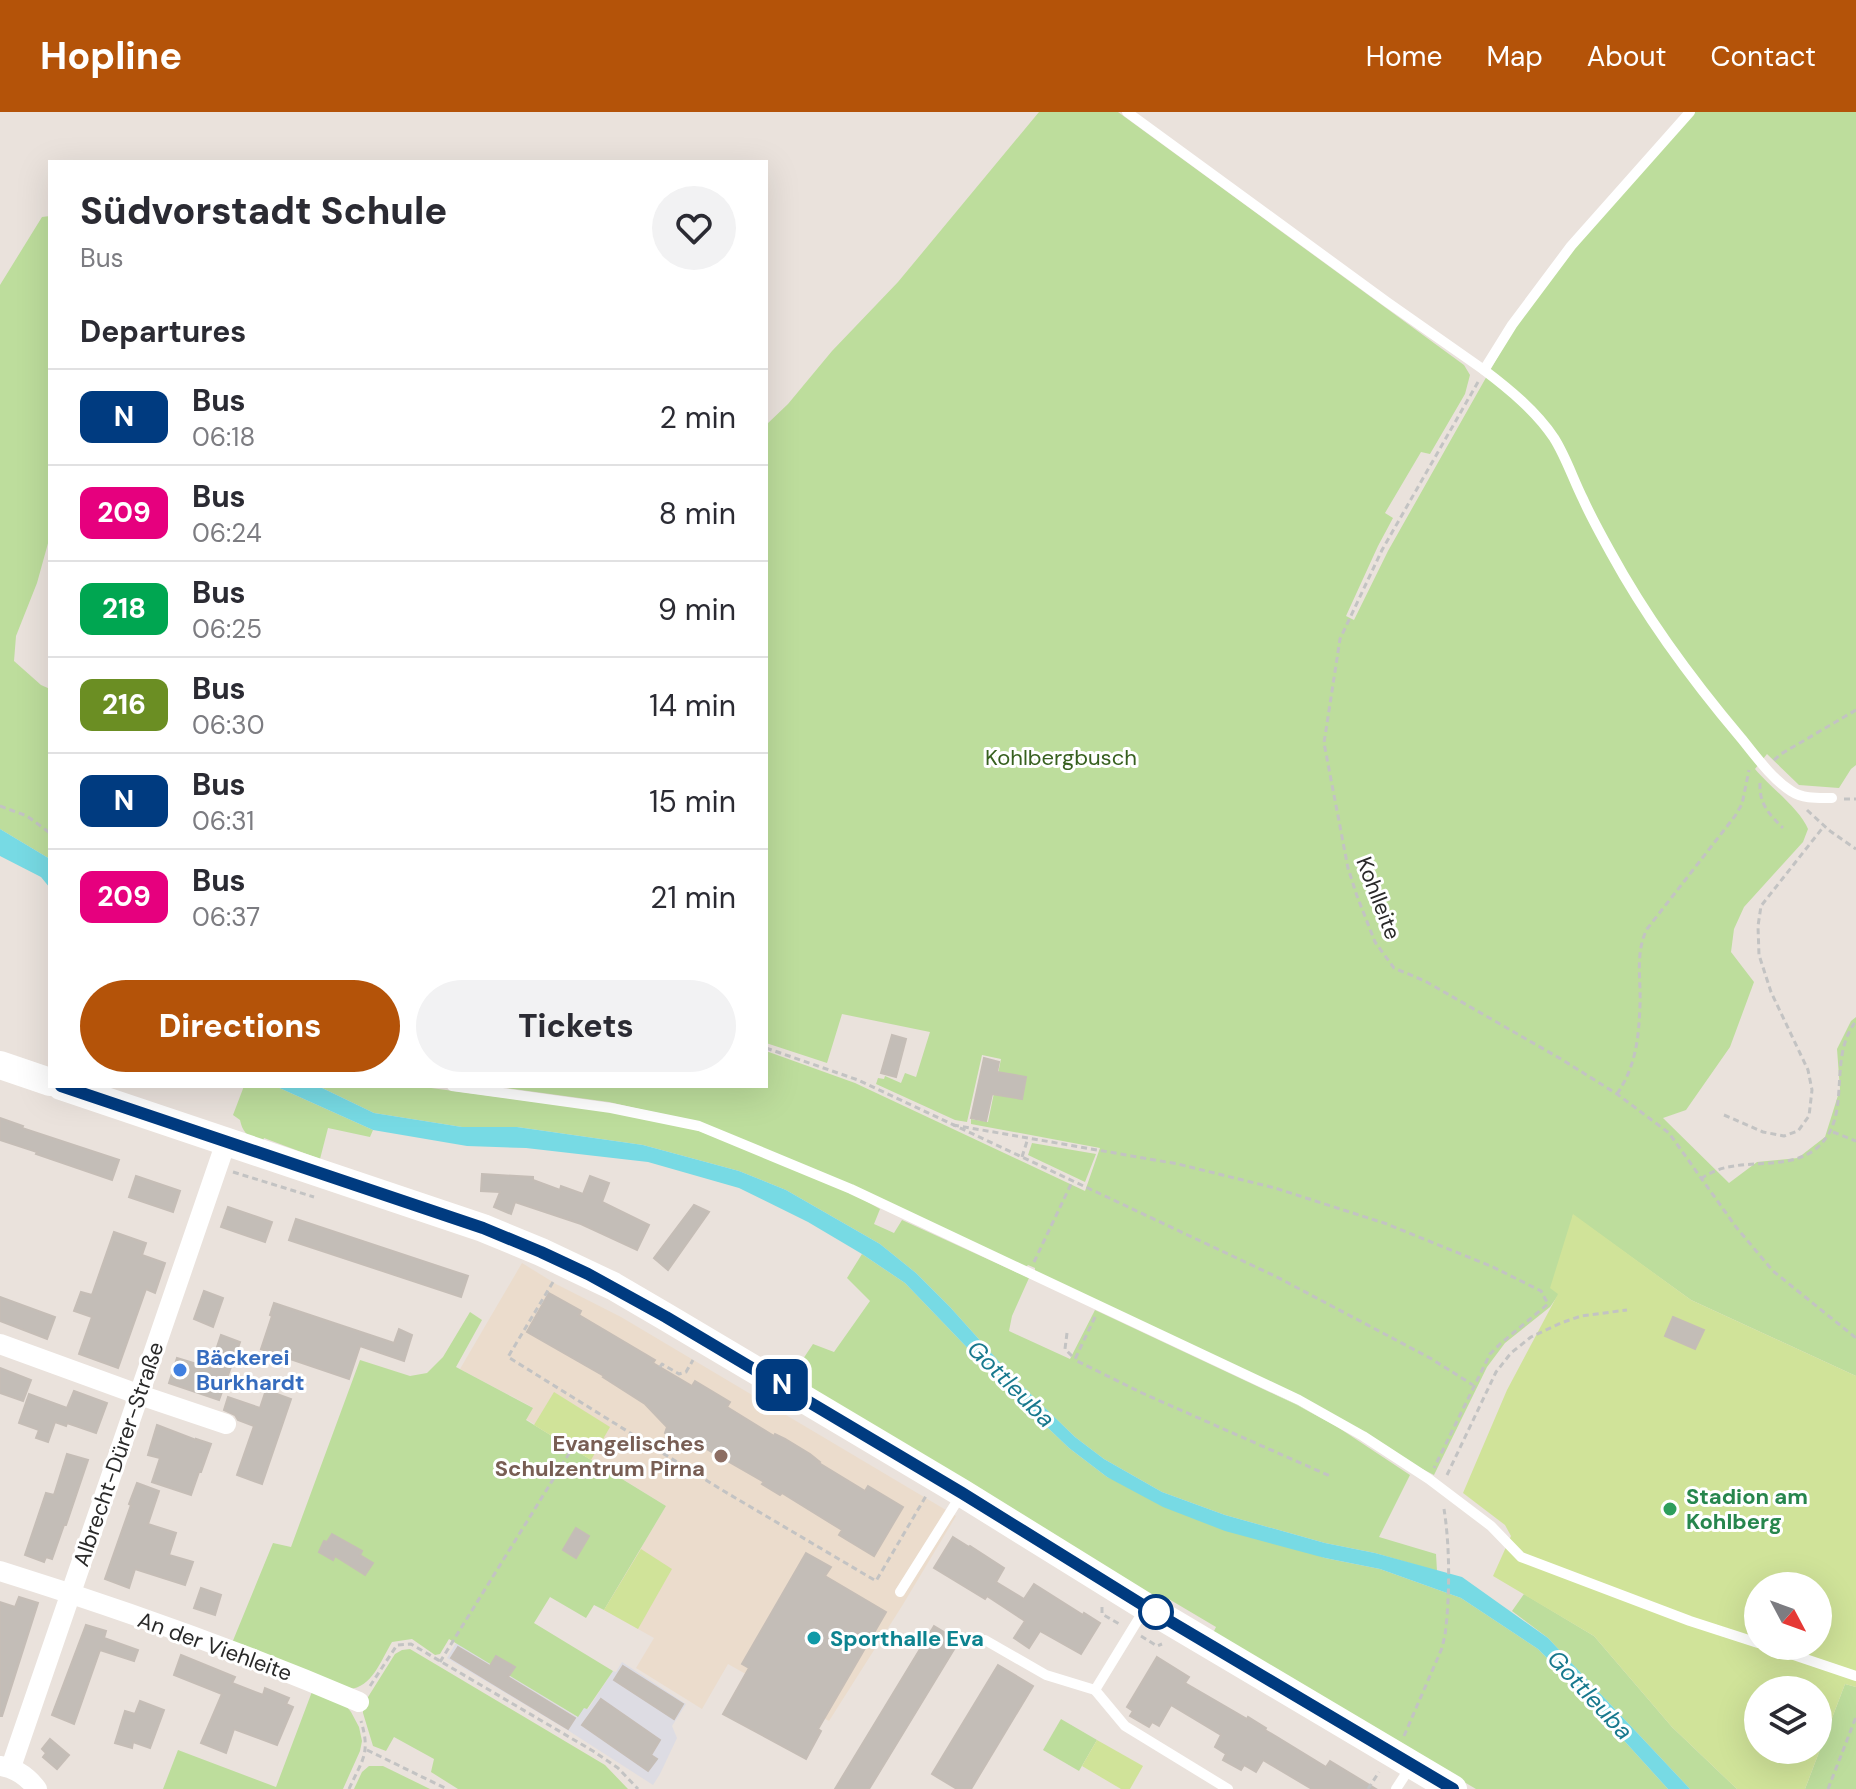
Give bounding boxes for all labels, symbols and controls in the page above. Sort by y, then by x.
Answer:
text: Hopline [40,31,182,81]
text: Home [1366,38,1442,75]
text: Map [1486,38,1543,75]
text: About [1587,38,1666,75]
text: Contact [1710,38,1816,75]
text: Südvorstadt Schule [80,186,447,236]
button: heart [652,186,736,270]
text: Bus [80,241,124,275]
text: Departures [80,312,246,351]
text: Bus [192,381,246,420]
text: N [114,398,134,435]
text: 2 min [660,398,736,437]
text: 06:18 [192,420,255,454]
text: Bus [192,477,246,516]
text: 209 [97,494,151,531]
text: 8 min [659,494,736,533]
text: 06:24 [192,516,262,550]
text: Bus [192,573,246,612]
text: 218 [102,590,146,627]
text: 9 min [658,590,736,629]
text: 06:25 [192,612,262,646]
text: Bus [192,669,246,708]
text: 216 [102,686,146,723]
text: 14 min [649,686,736,725]
text: 06:30 [192,708,265,742]
park label: Kohlbergbusch [985,743,1137,772]
text: Bus [192,765,246,804]
text: N [114,782,134,819]
text: 15 min [649,782,736,821]
text: 06:31 [192,804,254,838]
street label: Kohlleite [1350,853,1408,944]
text: Bus [192,861,246,900]
text: 209 [97,878,151,915]
text: 21 min [650,878,736,917]
text: 06:37 [192,900,260,934]
button: Directions [80,980,400,1072]
button: Tickets [416,980,736,1072]
water label: Gottleuba [961,1333,1062,1434]
street label: Albrecht-Dürer-Straße [66,1338,171,1570]
place label: Bäckerei Burkhardt [196,1343,305,1397]
line badge: N [756,1359,808,1411]
marker: Bäckerei Burkhardt [171,1361,189,1379]
text: N [772,1366,792,1403]
place label: Evangelisches Schulzentrum Pirna [495,1429,705,1483]
marker: Evangelisches Schulzentrum Pirna [712,1447,730,1465]
place label: Stadion am Kohlberg [1686,1482,1808,1536]
marker: Stadion am Kohlberg [1661,1500,1679,1518]
north arrow [1744,1572,1832,1660]
map controls [1744,1572,1832,1764]
unlabelled marker [1139,1595,1173,1629]
street label: An der Viehleite [134,1605,296,1688]
place label: Sporthalle Eva [830,1624,984,1653]
marker: Sporthalle Eva [805,1629,823,1647]
water label: Gottleuba [1541,1643,1640,1746]
button: layers [1744,1676,1832,1764]

